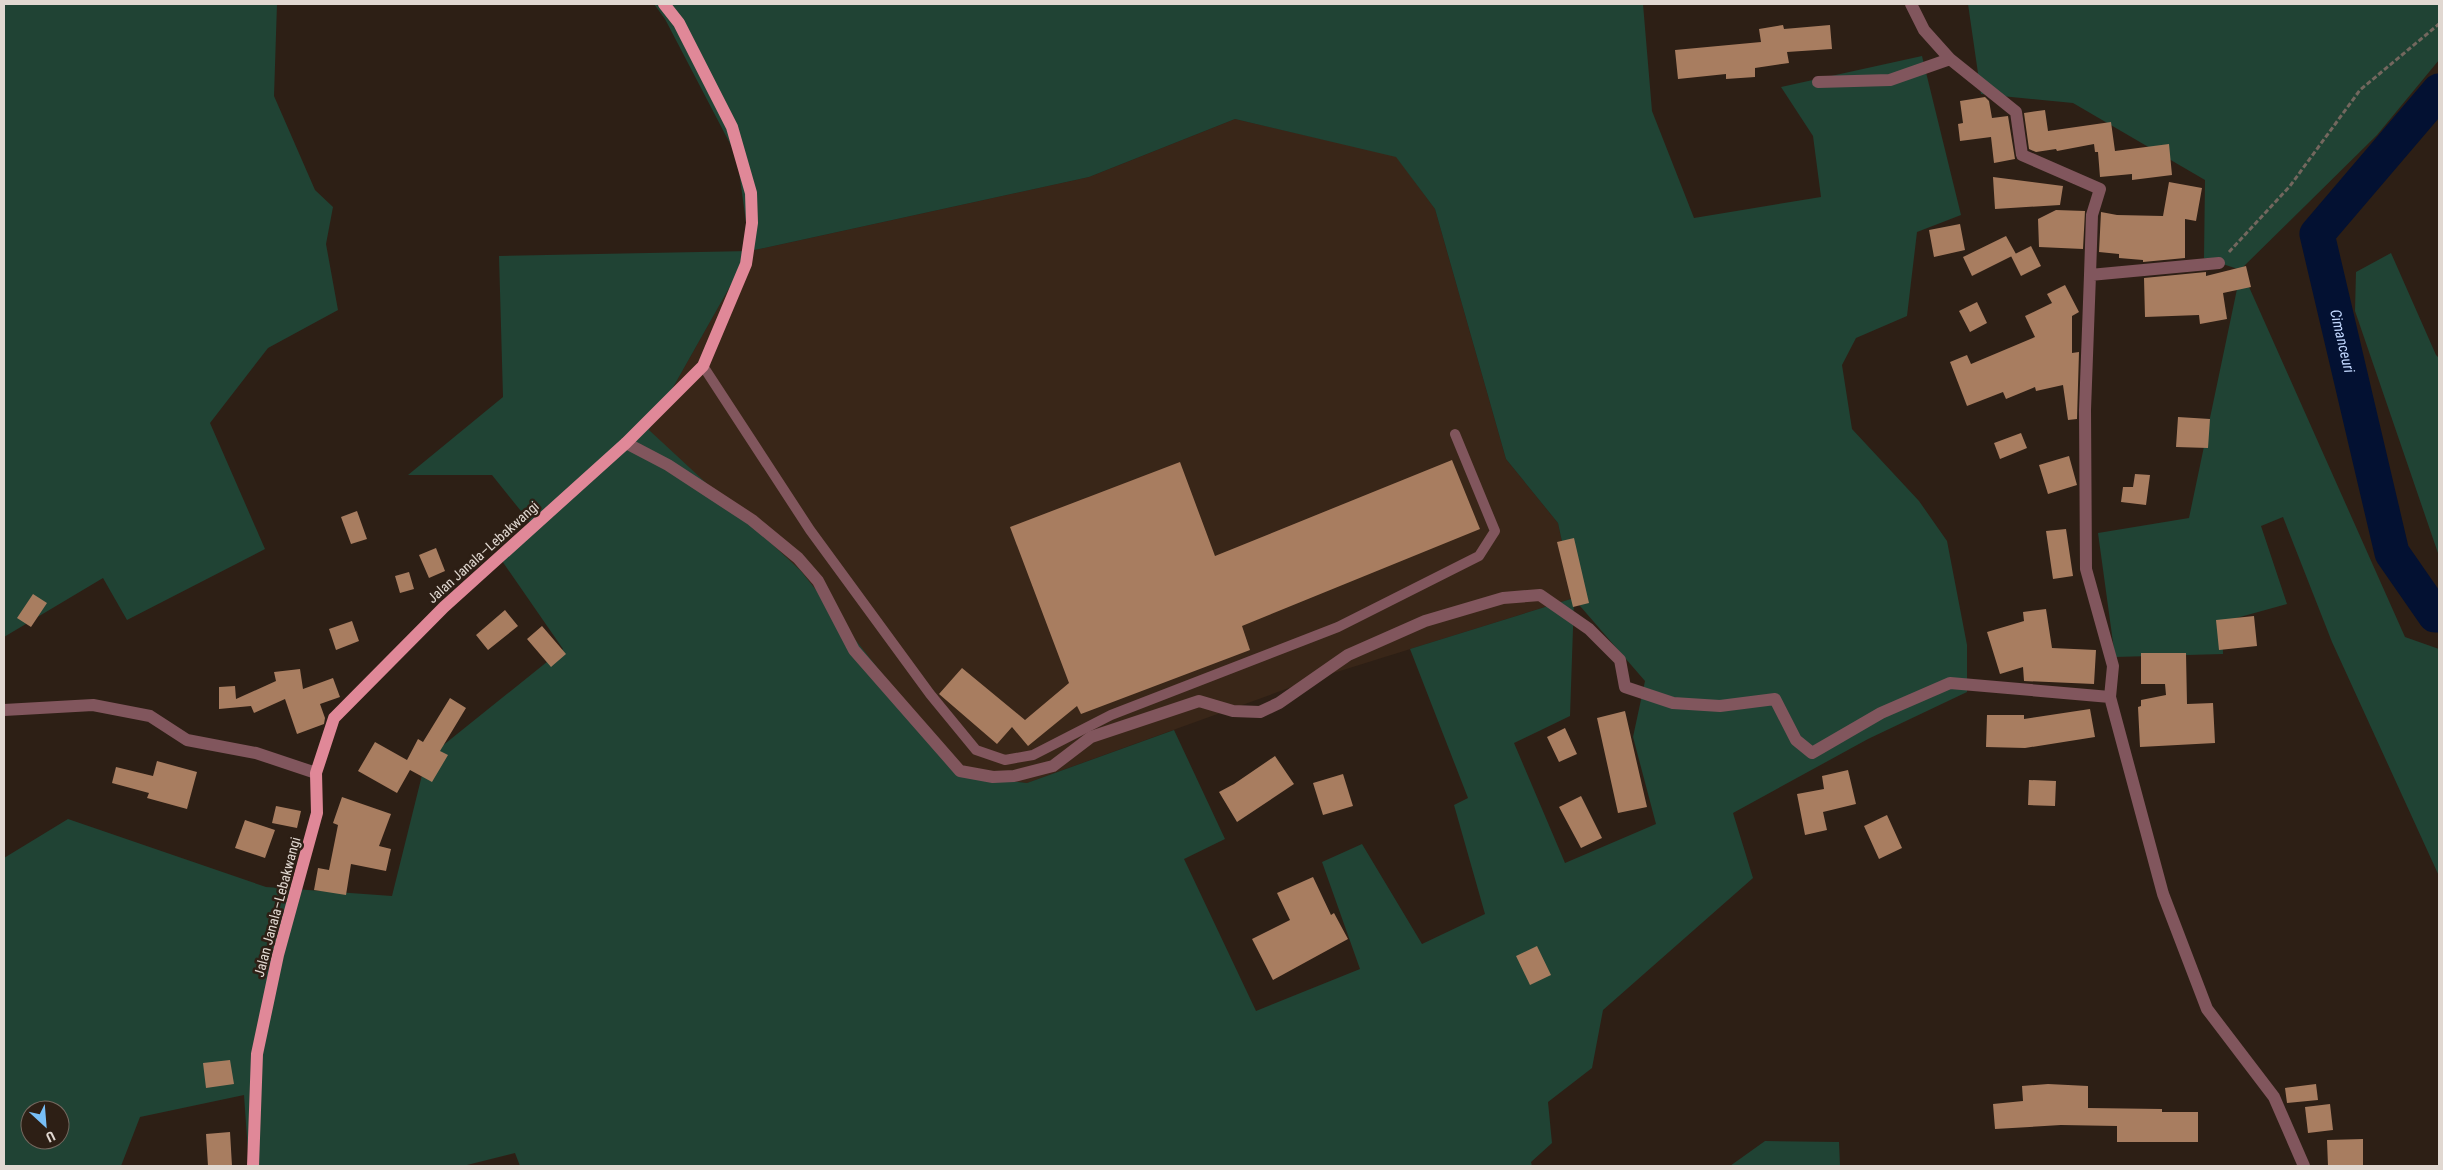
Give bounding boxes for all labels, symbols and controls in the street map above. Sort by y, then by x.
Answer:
water label: Cimanceuri [2326,307,2359,375]
street label: Jalan Janala–Lebakwangi [424,498,542,606]
street label: Jalan Janala–Lebakwangi [251,835,303,979]
north arrow [20,1100,70,1150]
text: U [44,1128,58,1146]

